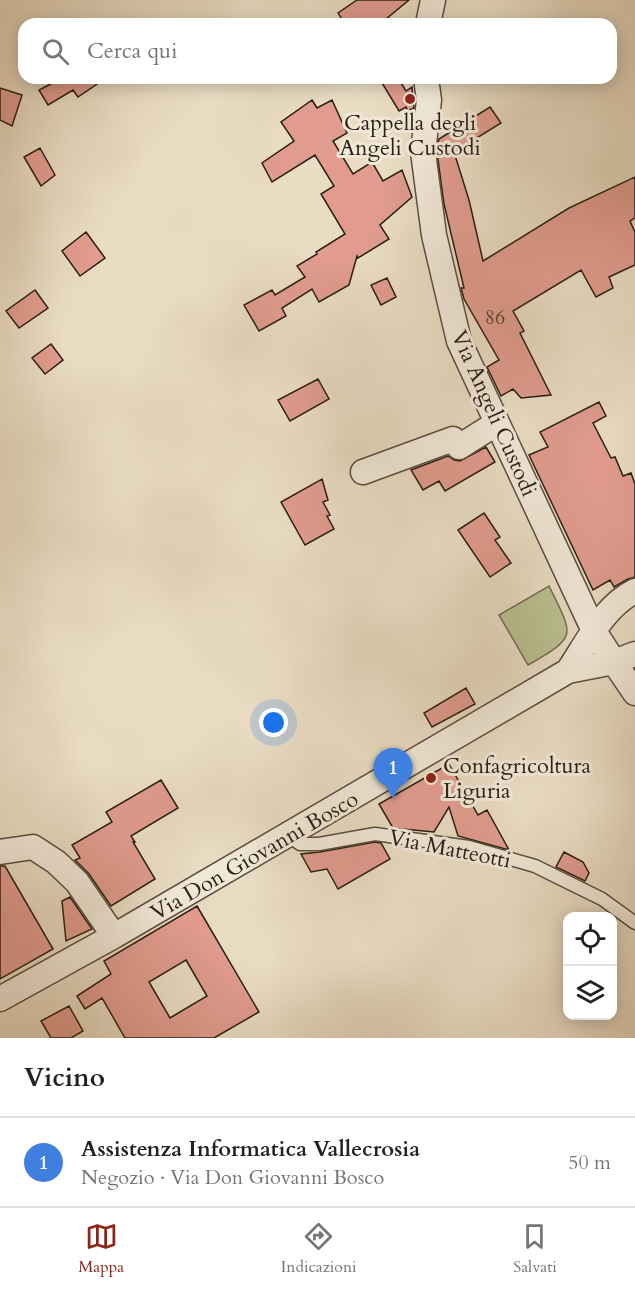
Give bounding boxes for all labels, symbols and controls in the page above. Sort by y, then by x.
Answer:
search box [18,18,617,84]
icon: search [39,35,72,68]
text: Cerca qui [87,36,177,66]
marker: Cappella degli Angeli Custodi [403,92,417,106]
place label: Cappella degli Angeli Custodi [339,108,481,163]
house number: 86 [485,304,505,331]
street label: Via Angeli Custodi [444,326,544,501]
your location [259,708,288,737]
pin: 1 [374,748,412,798]
place label: Confagricoltura Liguria [443,751,592,806]
marker: Confagricoltura Liguria [424,771,438,785]
street label: Via Don Giovanni Bosco [145,784,364,928]
street label: Via Matteotti [386,822,513,876]
map controls [563,912,617,1020]
button: locate [563,912,617,966]
button: layers [563,966,617,1020]
text: Vicino [24,1060,105,1095]
text: Assistenza Informatica Vallecrosia [81,1134,420,1164]
text: 1 [38,1149,49,1176]
text: 50 m [568,1149,611,1176]
text: Negozio · Via Don Giovanni Bosco [81,1164,384,1191]
tab: Mappa [78,1220,124,1278]
tab: Indicazioni [281,1220,357,1278]
tab: Salvati [513,1220,557,1278]

